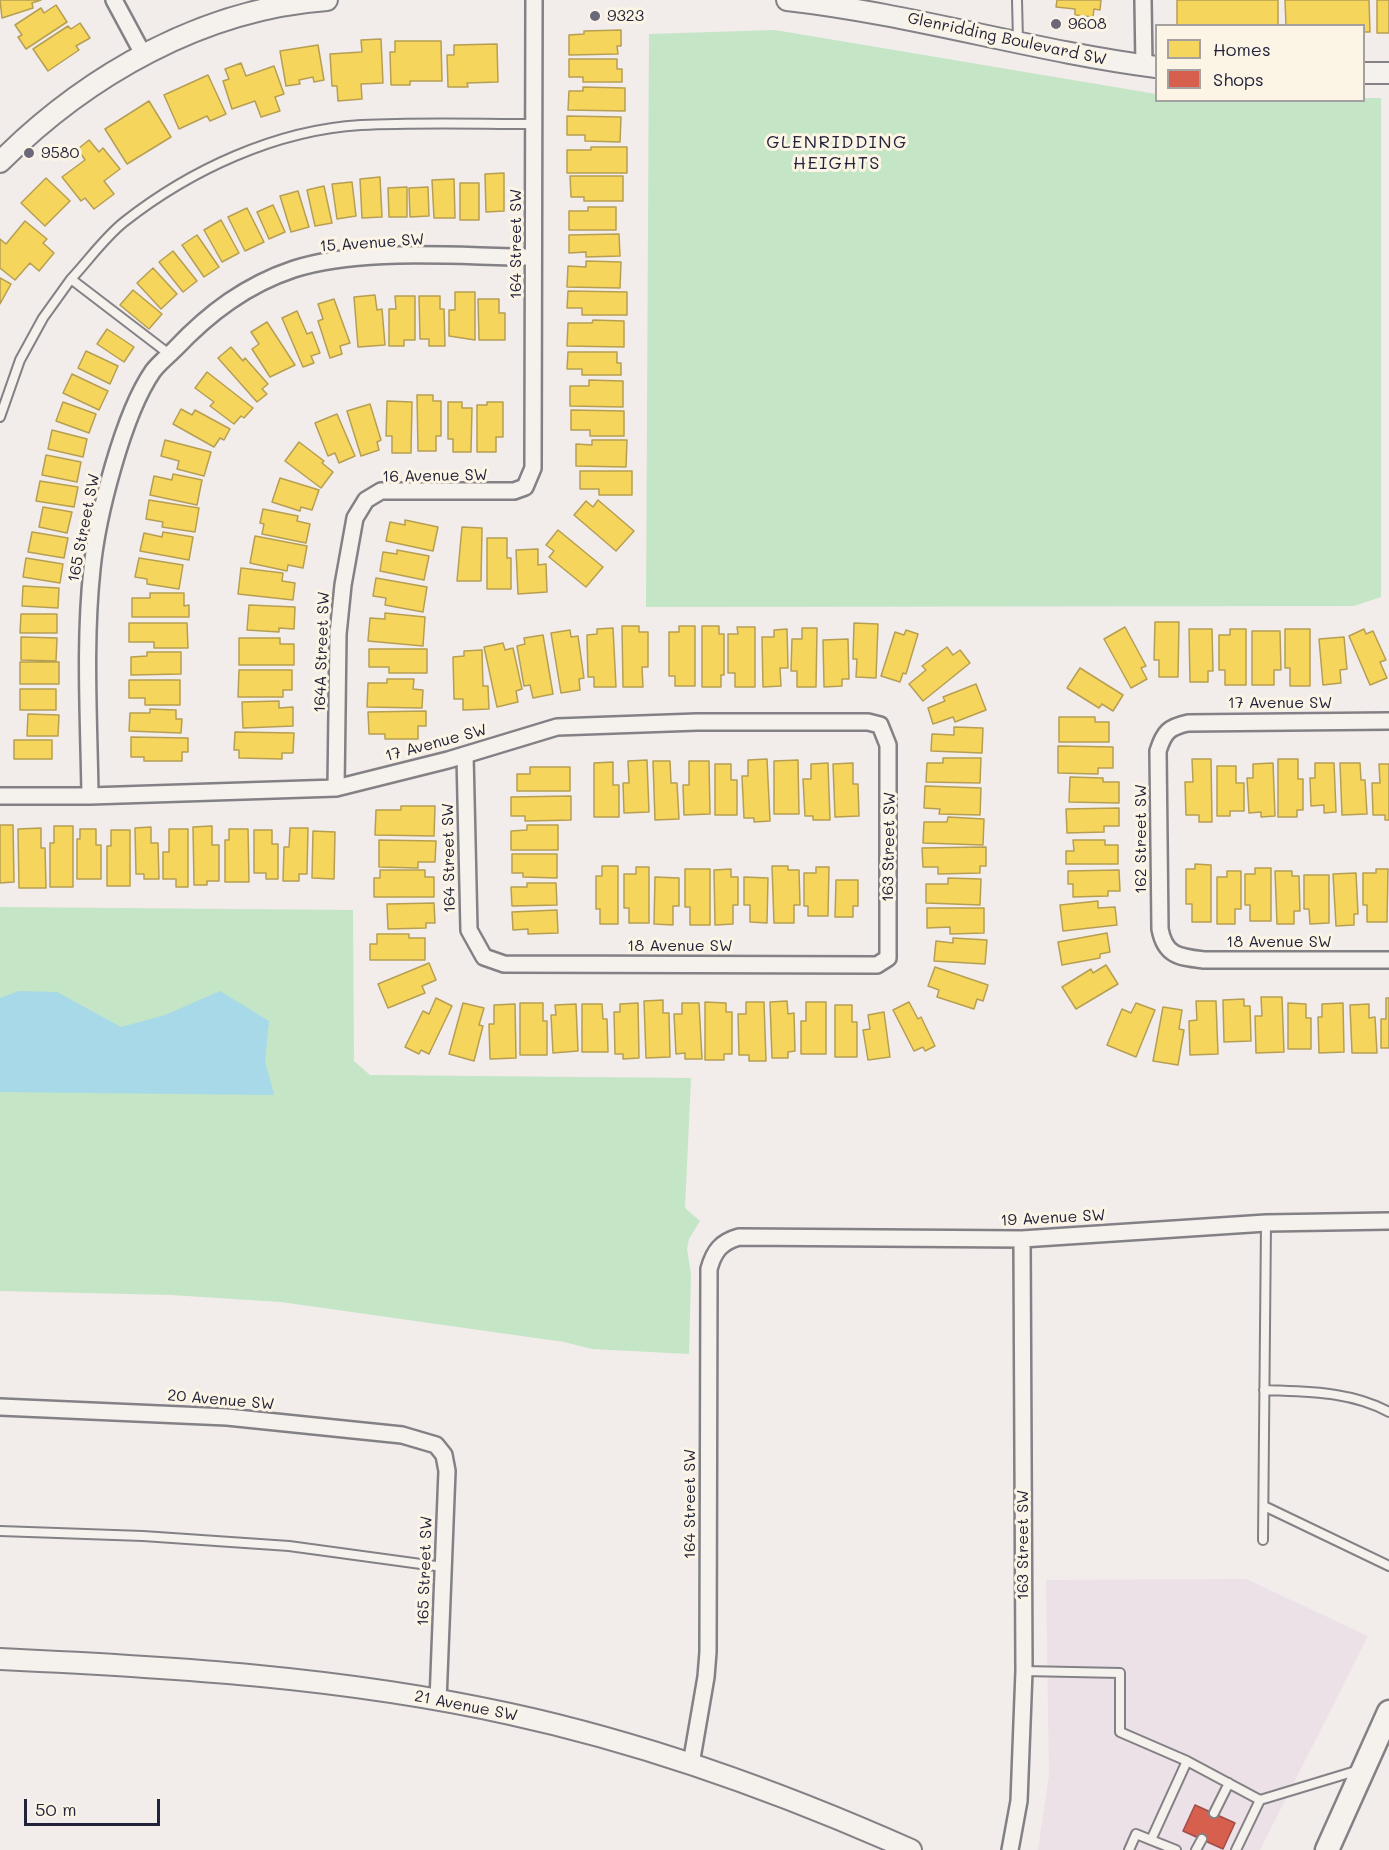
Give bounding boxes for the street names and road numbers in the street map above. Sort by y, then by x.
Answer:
street label: Glenridding Boulevard SW [906,9,1108,69]
street label: 164 Street SW [506,189,526,299]
street label: 15 Avenue SW [319,230,425,256]
street label: 16 Avenue SW [382,465,488,487]
street label: 165 Street SW [64,472,104,584]
street label: 164A Street SW [310,591,334,713]
street label: 17 Avenue SW [1228,693,1332,713]
street label: 17 Avenue SW [383,720,489,766]
street label: 162 Street SW [1131,784,1151,894]
street label: 163 Street SW [878,792,900,902]
street label: 164 Street SW [438,803,460,913]
street label: 18 Avenue SW [1226,932,1332,952]
street label: 18 Avenue SW [627,936,733,956]
street label: 19 Avenue SW [1000,1206,1106,1230]
street label: 20 Avenue SW [167,1386,275,1414]
street label: 164 Street SW [680,1449,700,1559]
street label: 163 Street SW [1013,1490,1033,1600]
street label: 165 Street SW [413,1516,437,1626]
street label: 21 Avenue SW [413,1687,519,1725]

